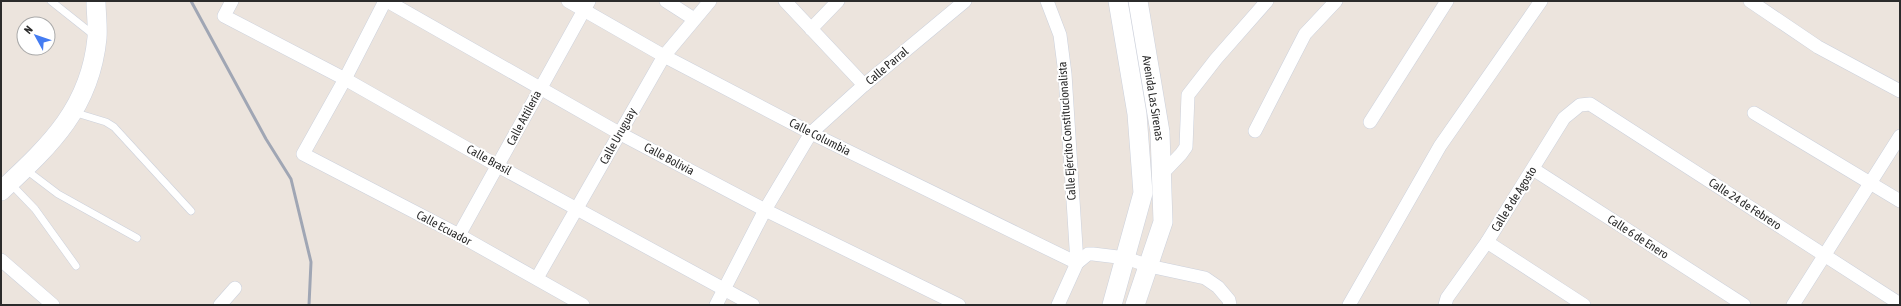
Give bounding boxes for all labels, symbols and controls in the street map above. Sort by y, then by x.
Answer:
north arrow [16,16,56,56]
text: N [22,23,35,36]
street label: Calle Parral [863,44,912,88]
street label: Avenida Las Sirenas [1139,54,1167,142]
street label: Calle Ejército Constitucionalista [1055,61,1079,201]
street label: Calle Attileria [504,88,544,148]
street label: Calle Uruguay [597,105,639,167]
street label: Calle Columbia [787,116,853,158]
street label: Calle Bolivia [641,140,697,178]
street label: Calle Brasil [464,142,515,178]
street label: Calle 8 de Agosto [1488,164,1540,234]
street label: Calle 24 de Febrero [1706,175,1784,233]
street label: Calle Ecuador [414,208,474,249]
street label: Calle 6 de Enero [1605,212,1671,262]

